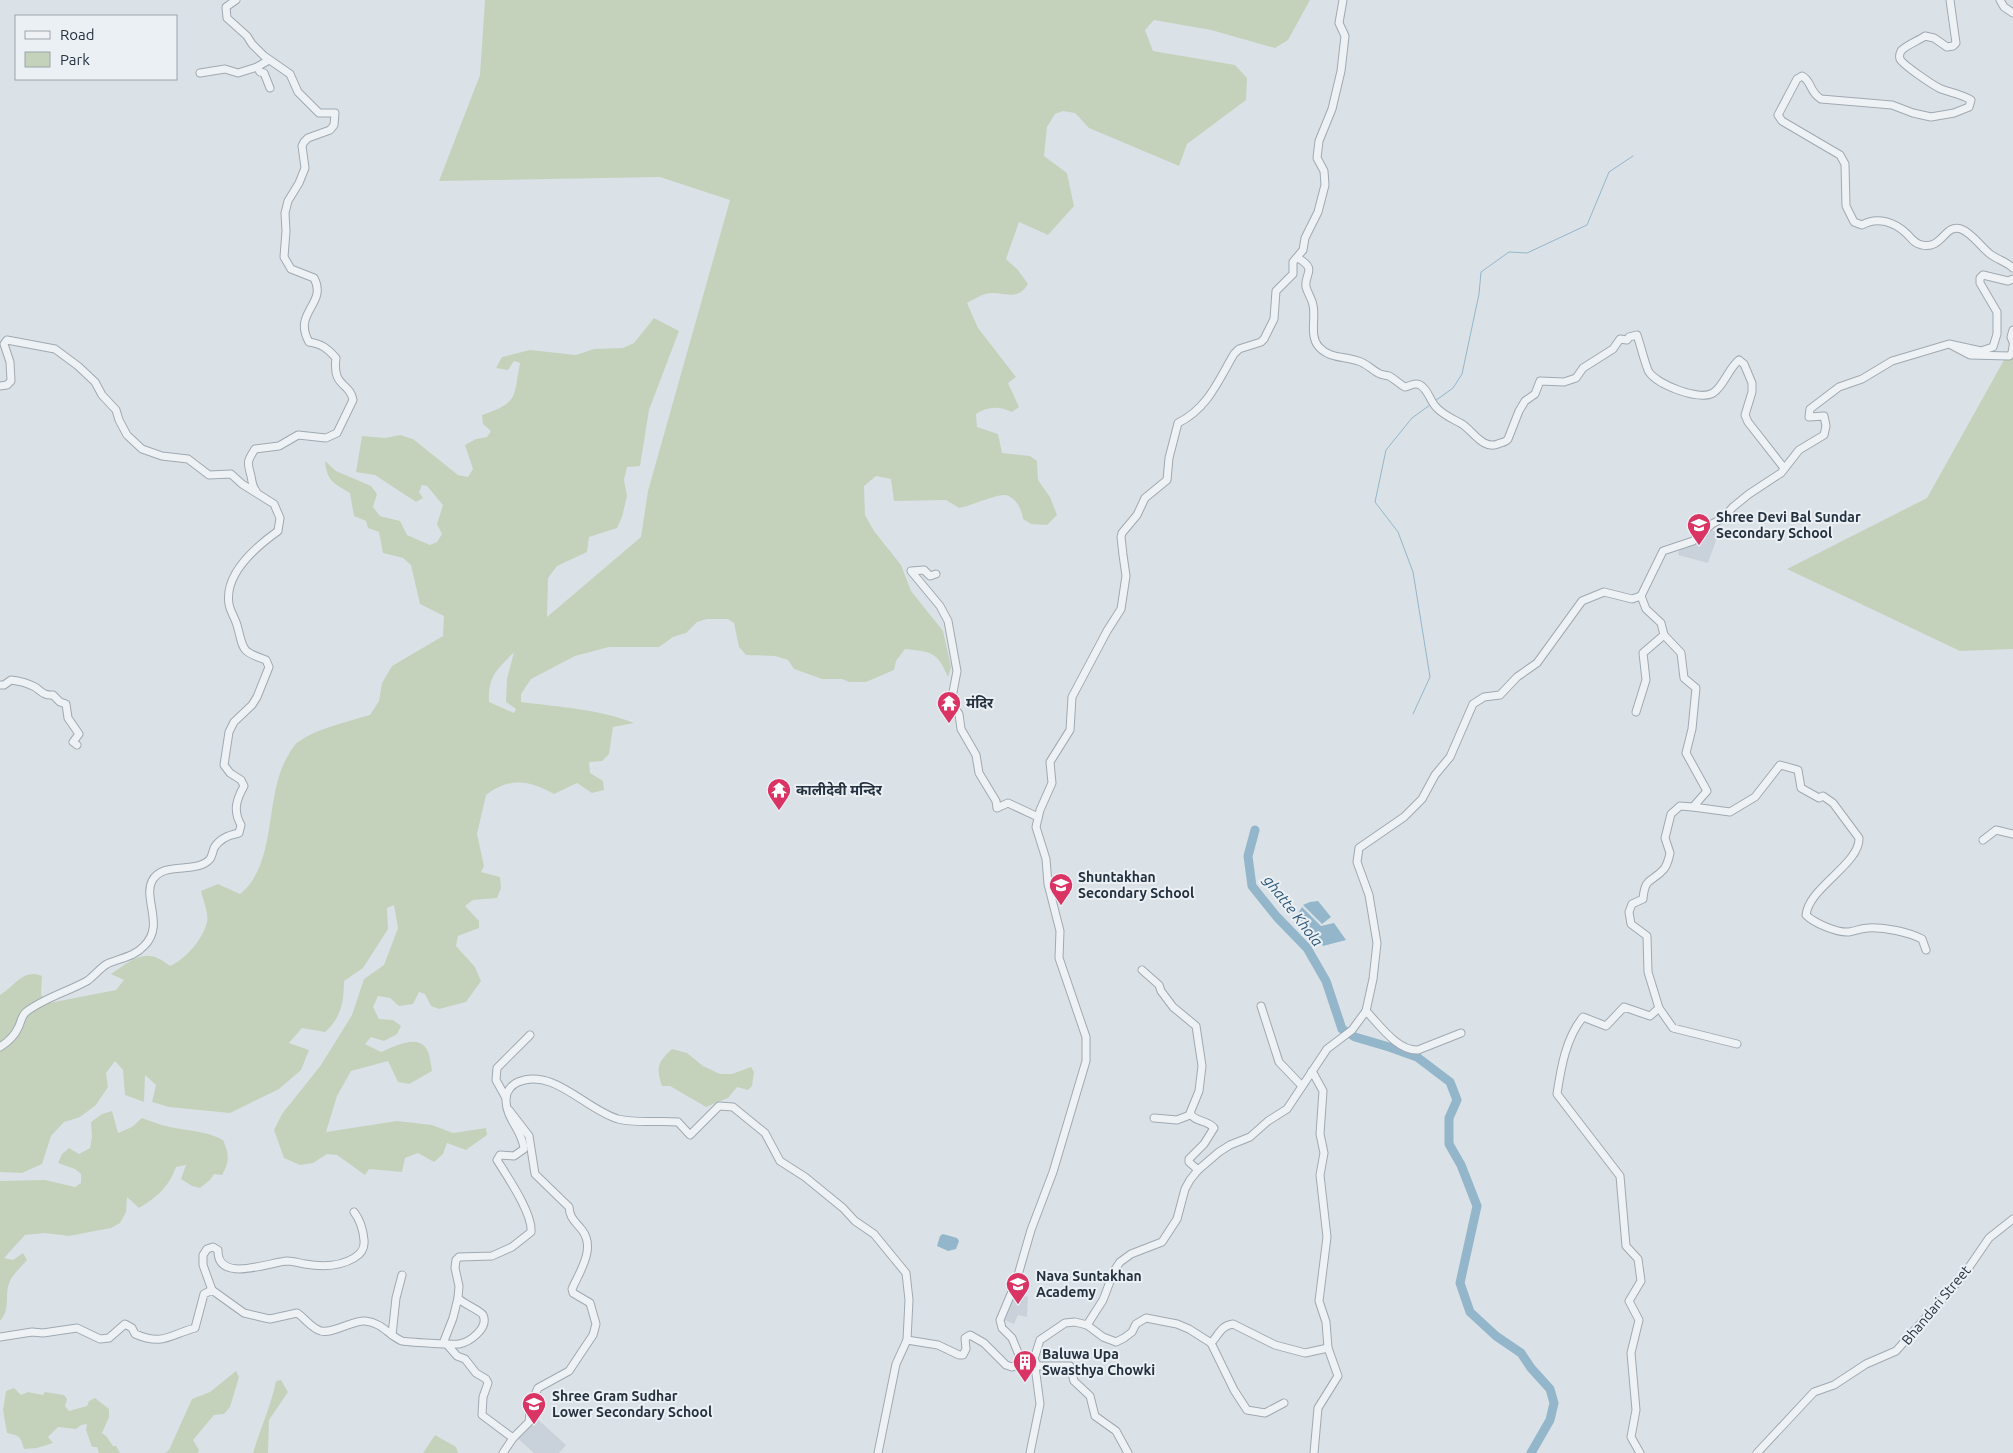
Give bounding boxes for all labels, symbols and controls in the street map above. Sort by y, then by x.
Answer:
legend [15,15,178,80]
text: Road [60,26,95,43]
text: Park [60,51,90,68]
place label: Shree Devi Bal Sundar Secondary School [1716,509,1861,541]
school or university icon: Shree Devi Bal Sundar Secondary School [1686,512,1712,546]
temple icon: मंदिर [936,690,962,724]
place label: मंदिर [966,695,994,711]
temple icon: कालीदेवी मन्दिर [766,777,792,811]
place label: कालीदेवी मन्दिर [796,781,883,798]
place label: Shuntakhan Secondary School [1078,869,1194,901]
water label: ghatte Khola [1260,871,1326,949]
school or university icon: Shuntakhan Secondary School [1048,872,1074,906]
street label: Bhandari Street [1898,1262,1974,1348]
place label: Nava Suntakhan Academy [1036,1268,1142,1300]
school or university icon: Nava Suntakhan Academy [1005,1271,1031,1305]
place label: Baluwa Upa Swasthya Chowki [1042,1346,1155,1378]
building icon: Baluwa Upa Swasthya Chowki [1012,1349,1038,1383]
place label: Shree Gram Sudhar Lower Secondary School [552,1388,712,1420]
school or university icon: Shree Gram Sudhar Lower Secondary School [521,1391,547,1425]

